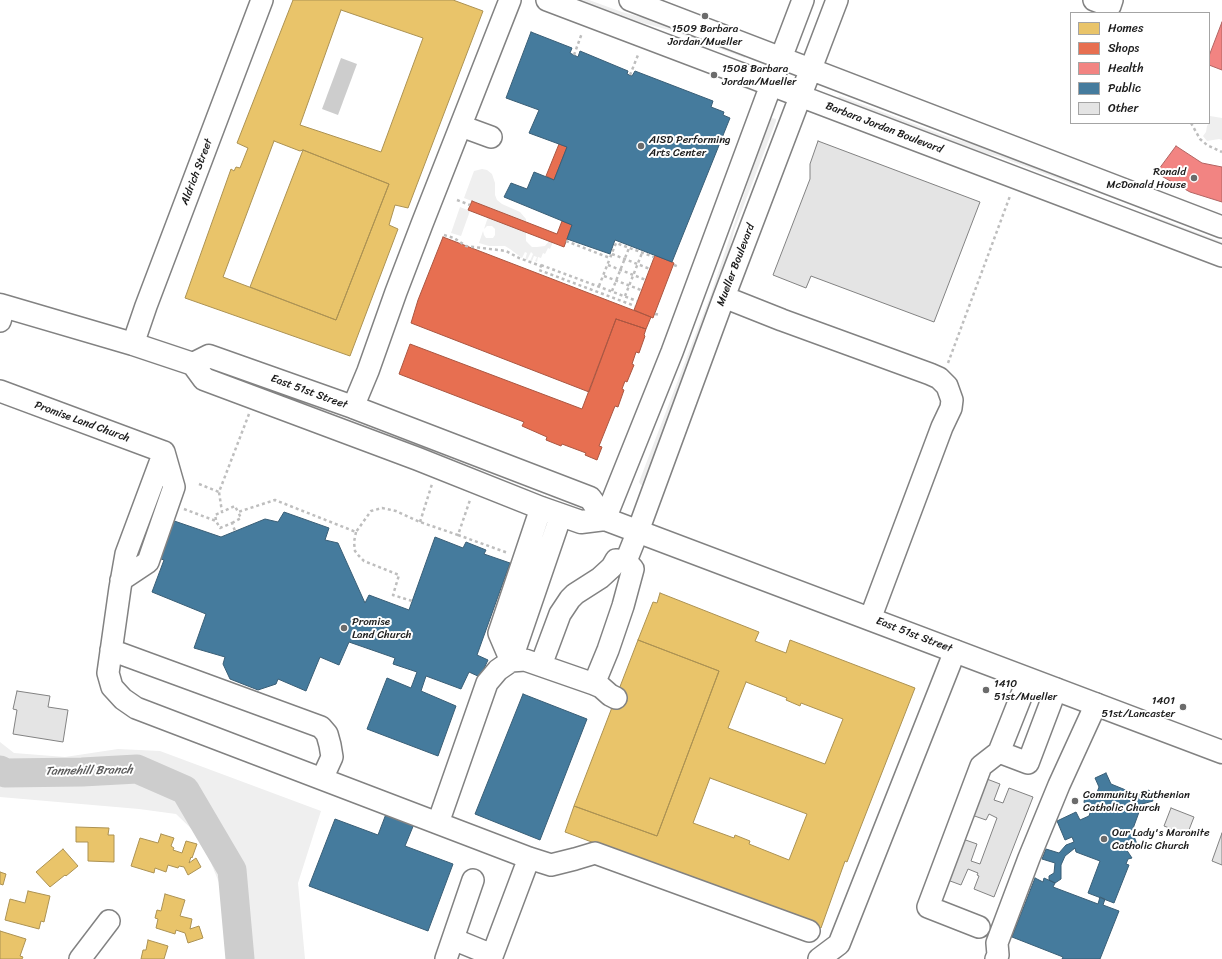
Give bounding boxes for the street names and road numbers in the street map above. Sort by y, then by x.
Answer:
street label: Barbara Jordan Boulevard [824,100,944,156]
street label: Aldrich Street [178,137,216,207]
street label: Mueller Boulevard [714,222,758,308]
street label: East 51st Street [269,372,349,412]
street label: Promise Land Church [33,399,131,445]
street label: East 51st Street [874,614,954,656]

